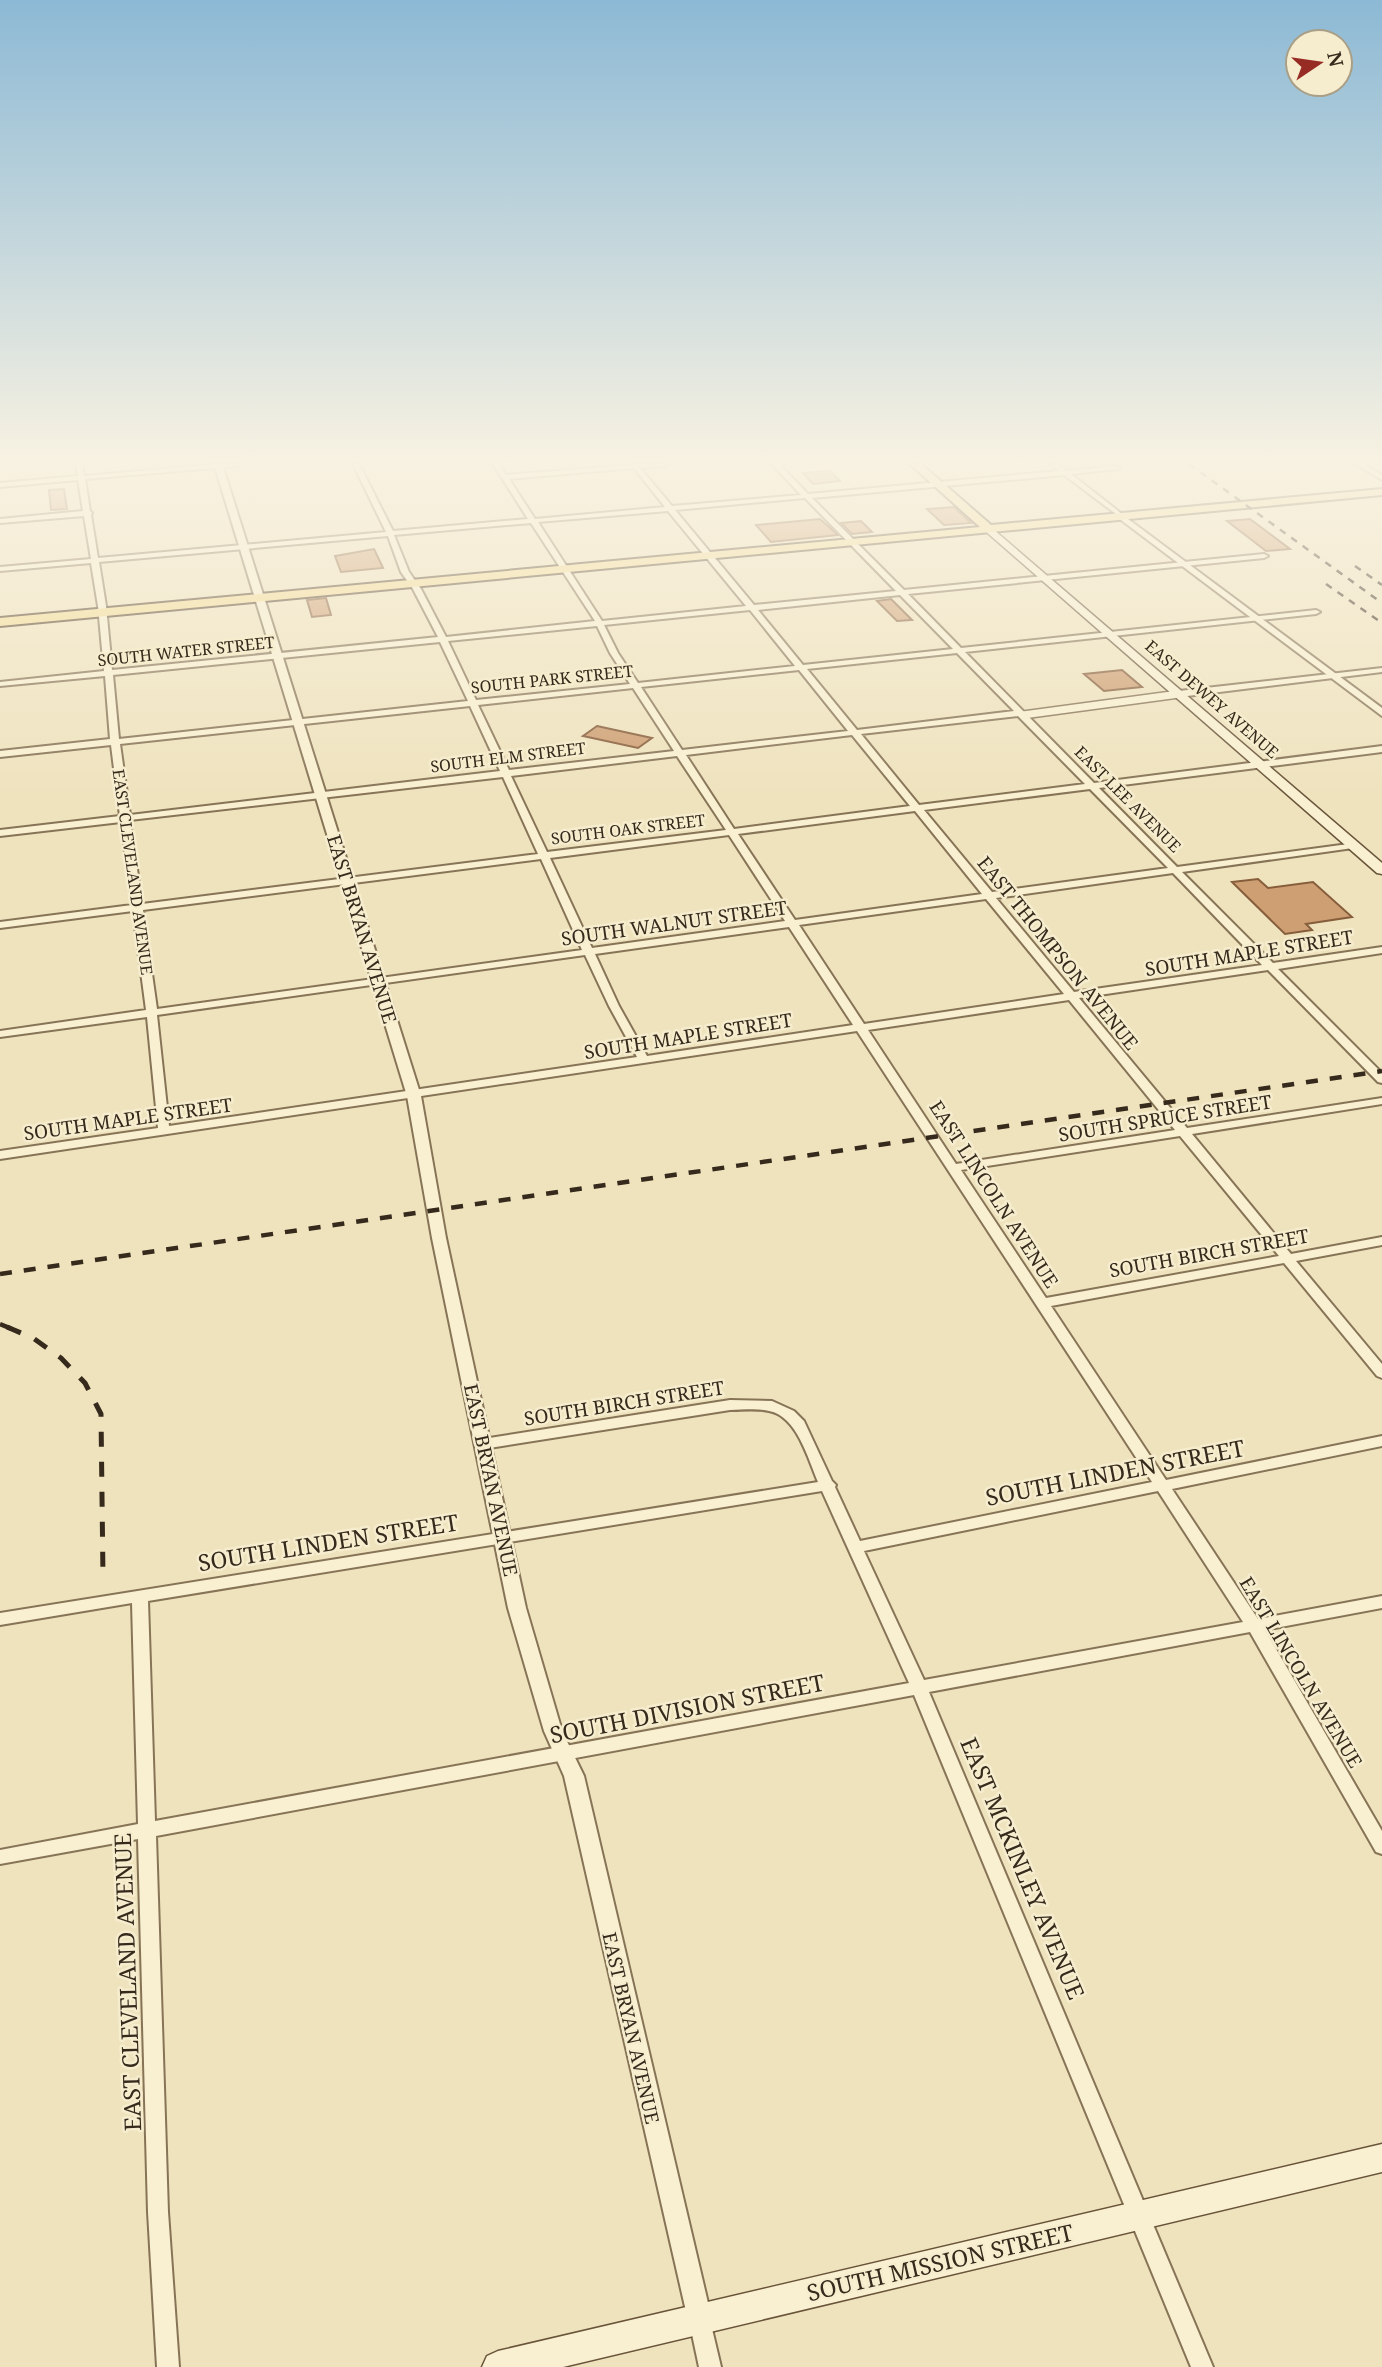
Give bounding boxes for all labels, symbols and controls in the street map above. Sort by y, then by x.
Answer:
north arrow [1284,28,1354,98]
text: N [1321,49,1350,69]
street label: SOUTH WATER STREET [97,631,276,671]
street label: EAST DEWEY AVENUE [1141,635,1283,763]
street label: SOUTH PARK STREET [470,660,634,698]
street label: SOUTH ELM STREET [429,737,587,777]
street label: EAST LEE AVENUE [1070,741,1186,857]
street label: EAST CLEVELAND AVENUE [108,768,158,976]
street label: SOUTH OAK STREET [550,809,707,849]
street label: EAST BRYAN AVENUE [321,831,403,1027]
street label: EAST THOMPSON AVENUE [972,851,1144,1055]
street label: SOUTH WALNUT STREET [559,894,789,952]
street label: SOUTH MAPLE STREET [1143,924,1355,982]
street label: SOUTH MAPLE STREET [582,1007,794,1065]
street label: SOUTH SPRUCE STREET [1057,1088,1274,1148]
street label: SOUTH MAPLE STREET [22,1091,234,1147]
street label: EAST LINCOLN AVENUE [924,1095,1065,1293]
street label: SOUTH BIRCH STREET [1107,1223,1311,1283]
street label: SOUTH BIRCH STREET [522,1374,726,1432]
street label: EAST BRYAN AVENUE [458,1381,524,1579]
street label: SOUTH LINDEN STREET [983,1431,1247,1513]
street label: SOUTH LINDEN STREET [195,1506,461,1578]
street label: EAST LINCOLN AVENUE [1234,1572,1369,1773]
street label: SOUTH DIVISION STREET [547,1666,827,1750]
street label: EAST MCKINLEY AVENUE [953,1732,1093,2004]
street label: EAST CLEVELAND AVENUE [106,1832,148,2132]
street label: EAST BRYAN AVENUE [596,1930,666,2127]
street label: SOUTH MISSION STREET [804,2216,1076,2308]

